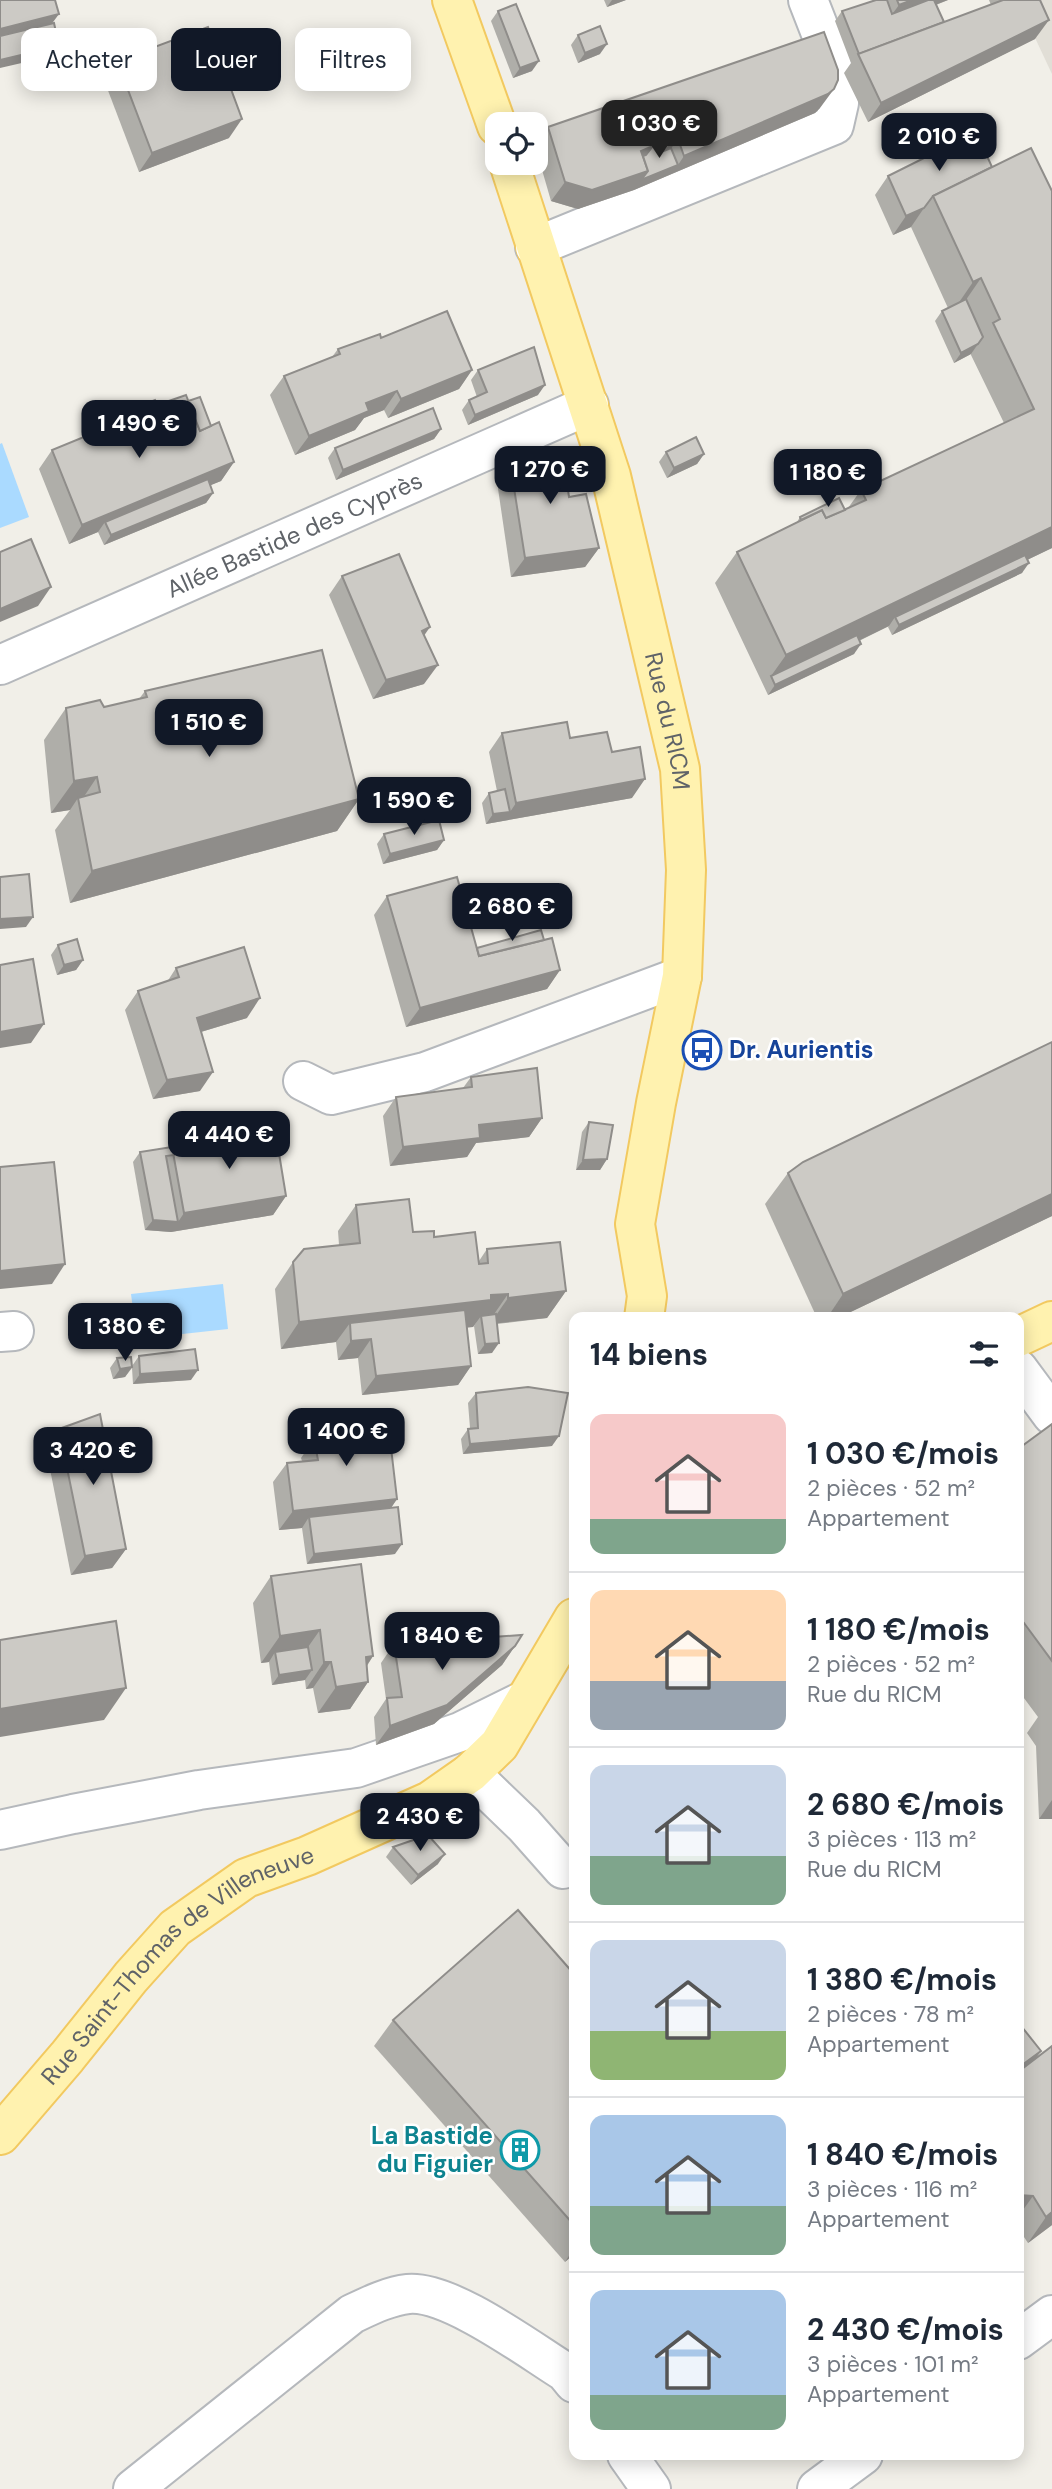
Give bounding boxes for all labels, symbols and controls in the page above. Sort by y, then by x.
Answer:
chip: Acheter [21,28,157,91]
chip: Louer [171,28,281,91]
chip: Filtres [295,28,411,91]
pin: 1 030 € [594,100,724,160]
text: 1 030 € [617,108,701,138]
map controls [485,112,548,175]
button: locate [485,112,548,175]
pin: 2 010 € [874,114,1004,173]
text: 2 010 € [897,121,981,151]
pin: 1 490 € [74,400,204,460]
text: 1 490 € [97,408,181,438]
pin: 1 270 € [485,447,615,506]
pin: 1 180 € [763,449,893,509]
text: 1 270 € [511,454,589,484]
text: 1 180 € [790,457,866,487]
street label: Allée Bastide des Cyprès [162,464,427,605]
street label: Rue du RICM [638,649,697,791]
pin: 1 510 € [144,700,274,759]
text: 1 510 € [171,707,247,737]
pin: 1 590 € [349,778,479,837]
text: 1 590 € [373,785,455,815]
pin: 2 680 € [447,884,577,943]
text: 2 680 € [468,891,556,921]
bus stop icon: Dr. Aurientis [681,1029,723,1071]
place label: Dr. Aurientis [729,1034,873,1065]
pin: 4 440 € [164,1112,294,1171]
text: 4 440 € [184,1119,274,1149]
pin: 1 380 € [60,1304,190,1363]
text: 1 380 € [84,1311,166,1341]
text: 14 biens [590,1335,708,1374]
icon: filters [965,1335,1003,1373]
pin: 1 400 € [281,1408,411,1468]
text: 1 400 € [304,1416,388,1446]
pin: 3 420 € [28,1428,158,1487]
text: 1 030 €/mois [807,1434,999,1473]
text: 3 420 € [49,1435,137,1465]
icon: home [646,1442,730,1526]
text: 2 pièces · 52 m² [807,1473,975,1503]
text: Appartement [807,1503,950,1533]
text: 1 180 €/mois [807,1610,990,1649]
pin: 1 840 € [377,1612,507,1672]
icon: home [646,1618,730,1702]
text: 1 840 € [400,1620,484,1650]
text: 2 pièces · 52 m² [807,1649,975,1679]
text: Rue du RICM [807,1679,942,1709]
text: 2 680 €/mois [807,1785,1004,1824]
icon: home [646,1793,730,1877]
pin: 2 430 € [355,1794,485,1853]
text: 2 430 € [376,1801,464,1831]
text: 3 pièces · 113 m² [807,1824,976,1854]
street label: Rue Saint-Thomas de Villeneuve [34,1839,318,2091]
text: Rue du RICM [807,1854,942,1884]
text: 1 380 €/mois [807,1960,997,1999]
icon: home [646,1968,730,2052]
text: 2 pièces · 78 m² [807,1999,974,2029]
text: Appartement [807,2029,950,2059]
place label: La Bastide du Figuier [371,2120,493,2179]
building icon: La Bastide du Figuier [499,2129,541,2171]
text: 1 840 €/mois [807,2135,998,2174]
icon: home [646,2143,730,2227]
text: 3 pièces · 116 m² [807,2174,977,2204]
text: Appartement [807,2204,950,2234]
text: 2 430 €/mois [807,2310,1004,2349]
icon: home [646,2318,730,2402]
text: 3 pièces · 101 m² [807,2349,979,2379]
text: Appartement [807,2379,950,2409]

